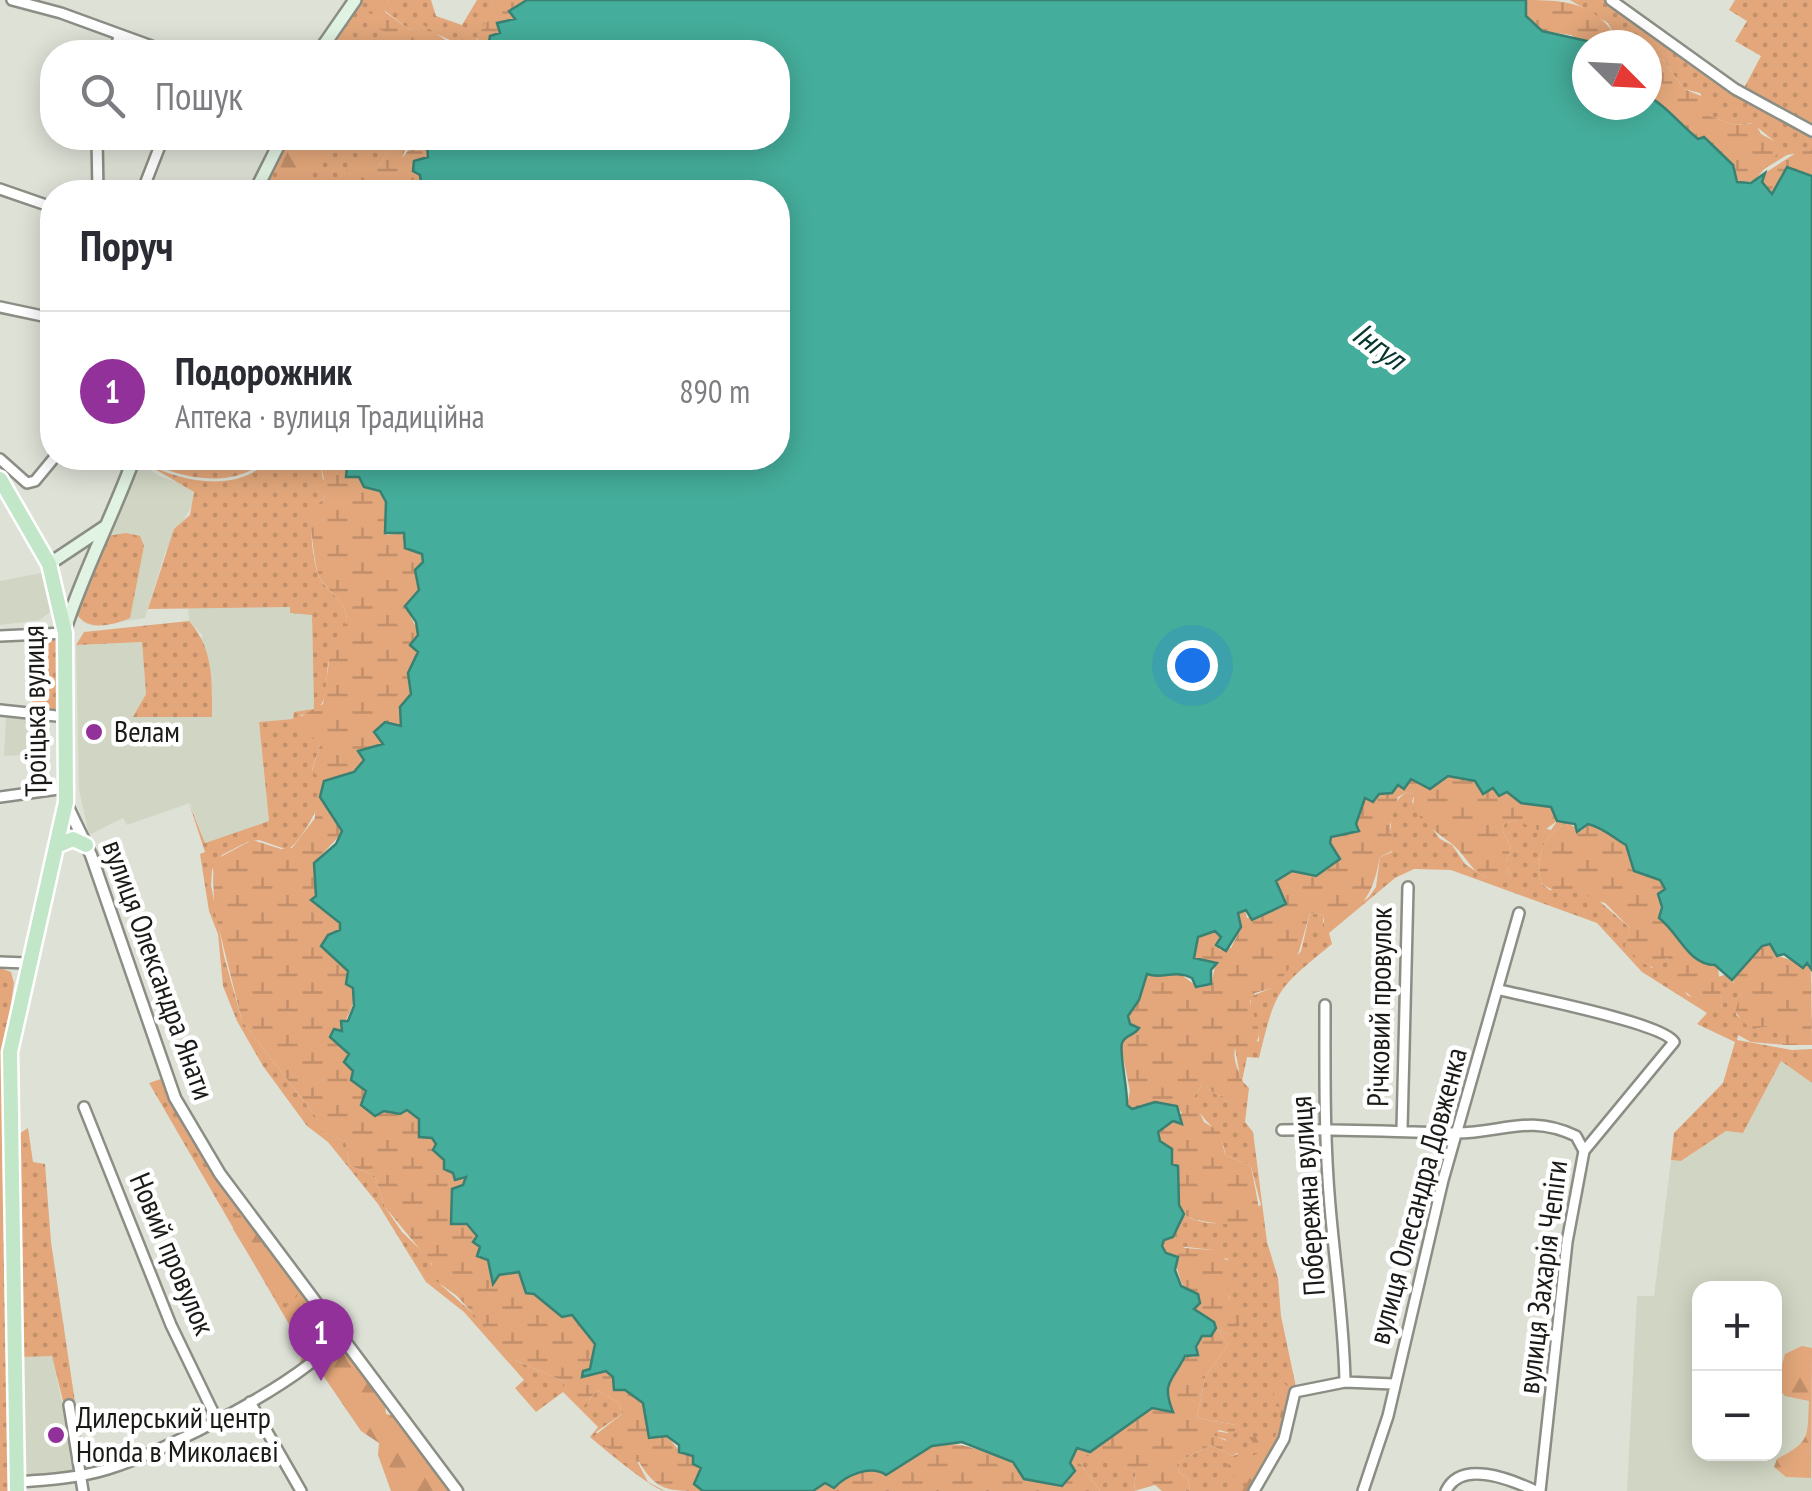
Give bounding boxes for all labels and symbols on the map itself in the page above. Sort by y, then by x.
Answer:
north arrow [1572,30,1662,120]
water label: Інгул [1345,312,1417,380]
street label: Троїцька вулиця [13,625,54,797]
your location [1167,640,1218,691]
place label: Велам [114,711,180,750]
marker: Велам [83,721,105,743]
street label: вулиця Олександра Янати [94,834,224,1105]
street label: Річковий провулок [1357,906,1400,1107]
street label: вулиця Олесандра Довженка [1358,1043,1475,1348]
street label: Побережна вулиця [1280,1095,1333,1297]
street label: вулиця Захарія Чепіги [1508,1158,1575,1396]
street label: Новий провулок [122,1166,225,1341]
pin: 1 [288,1298,354,1381]
place label: Дилерський центр Honda в Миколаєві [76,1397,279,1470]
marker: Дилерський центр Honda в Миколаєві [45,1424,67,1446]

